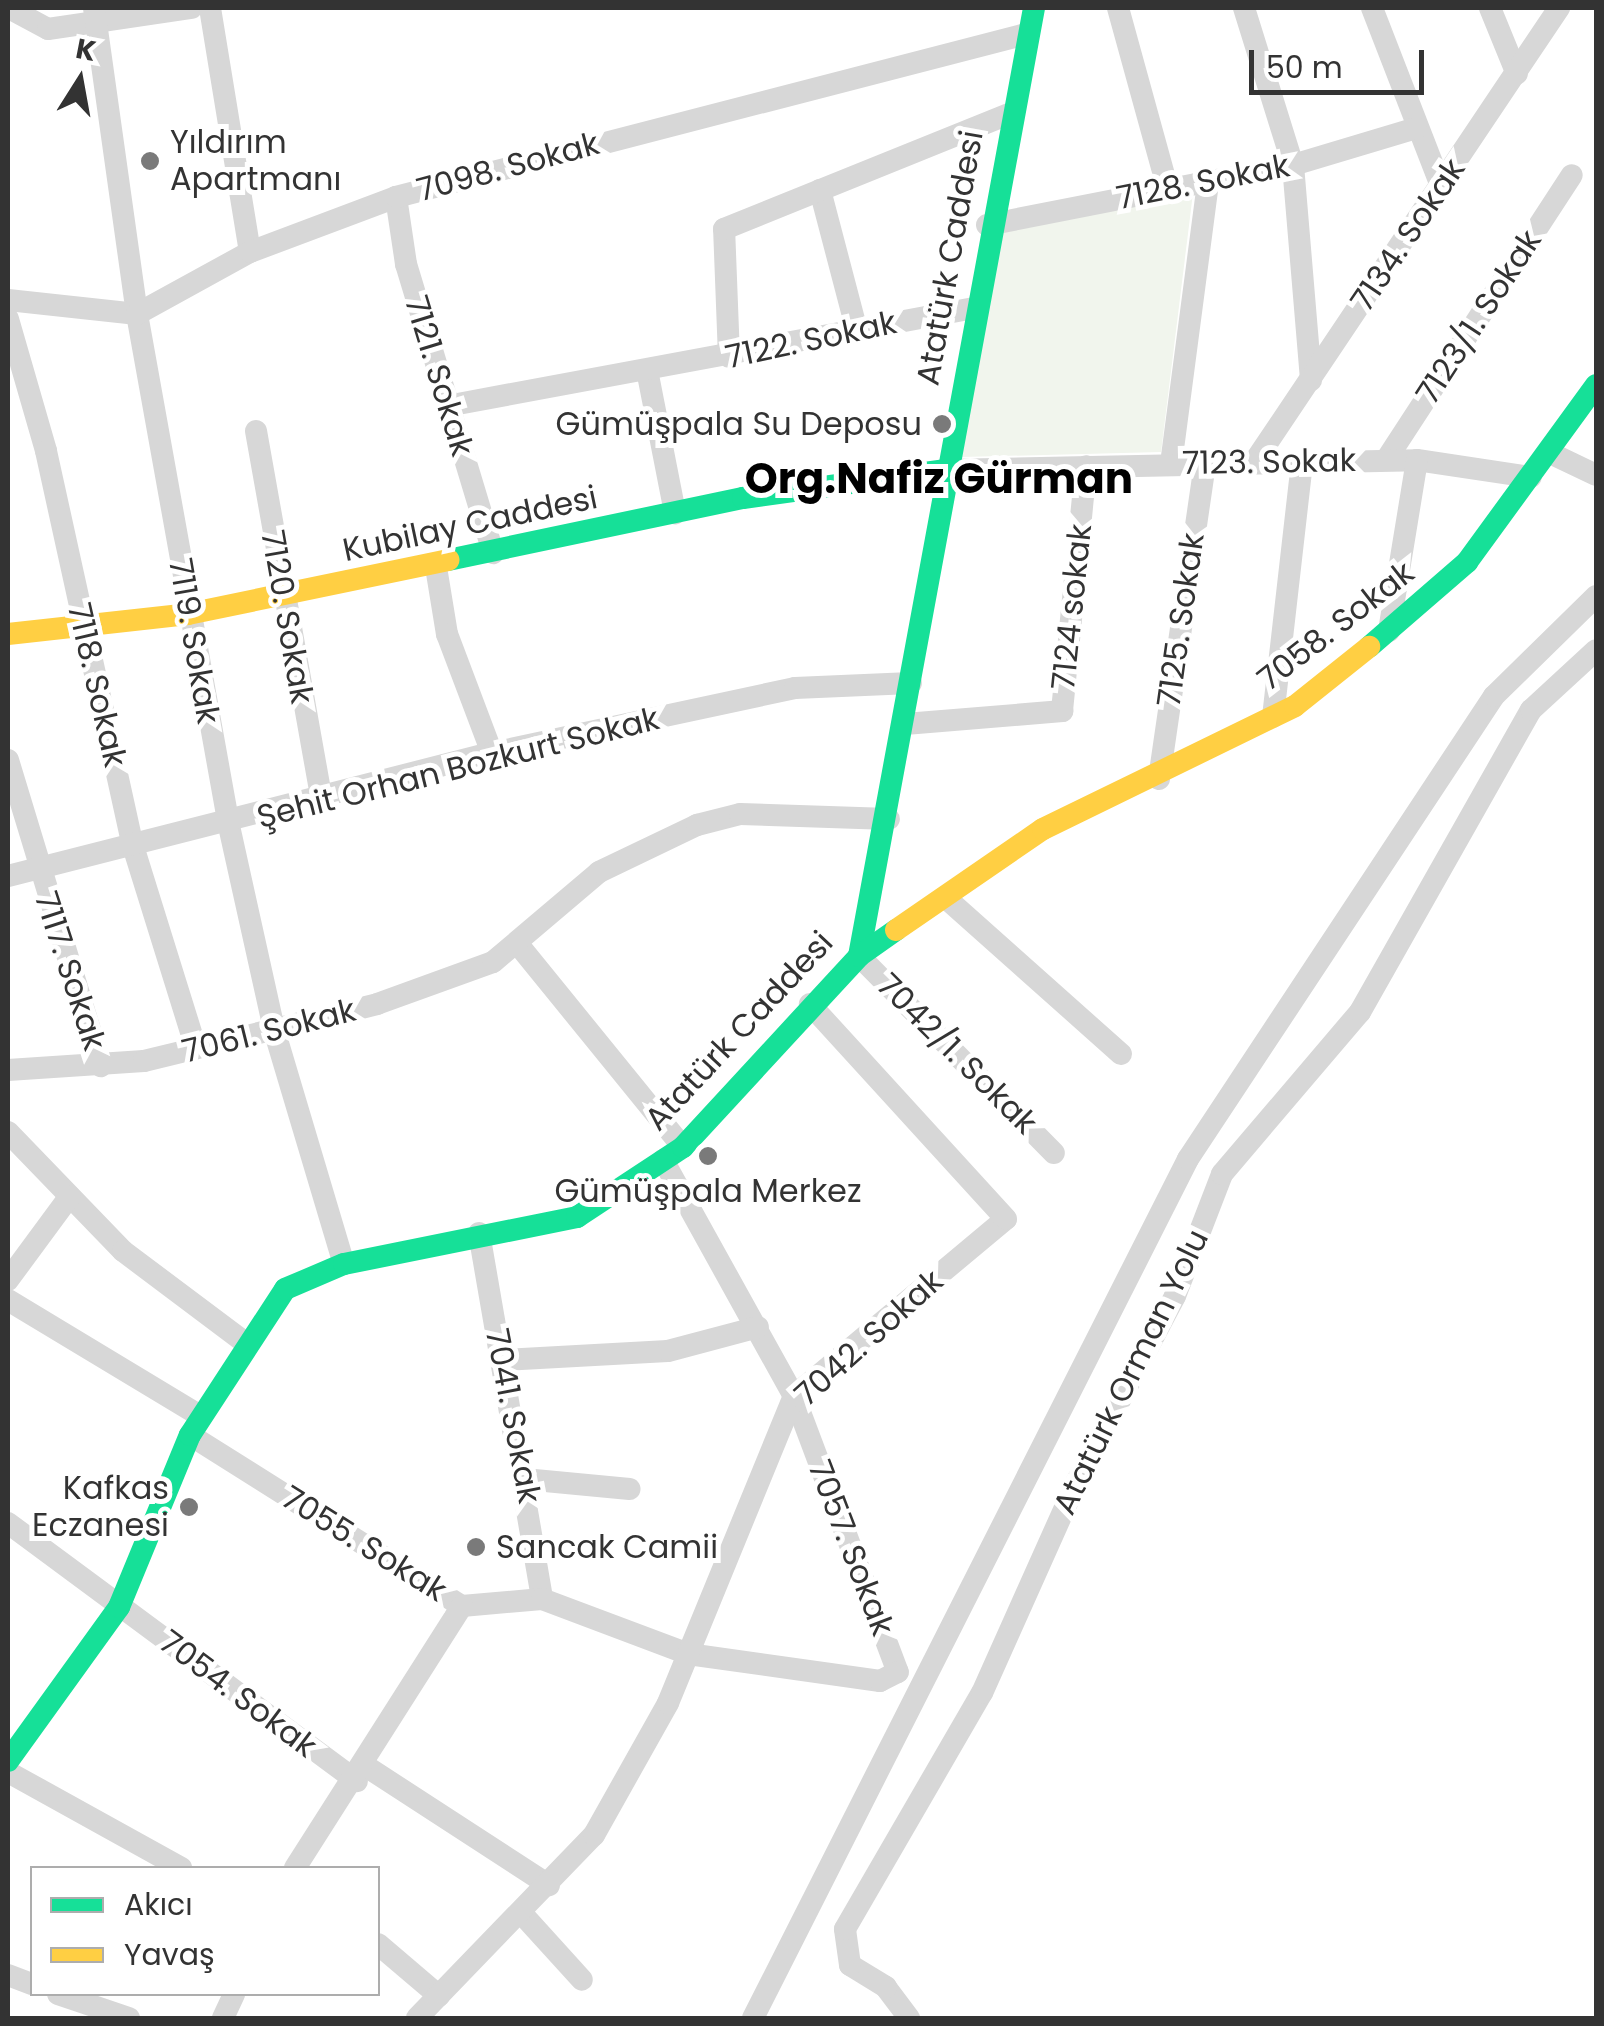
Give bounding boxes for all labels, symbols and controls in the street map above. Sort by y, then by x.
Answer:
text: K [73,29,99,71]
north arrow [30,30,130,130]
scale bar [1254,30,1429,92]
text: 50 m [1266,46,1343,89]
place label: Yıldırım Apartmanı [170,124,341,199]
street label: 7098. Sokak [413,124,603,210]
street label: Atatürk Caddesi [909,128,991,388]
street label: 7128. Sokak [1113,146,1293,218]
marker: Yıldırım Apartmanı [139,150,161,172]
street label: 7134. Sokak [1343,151,1473,319]
street label: 7123/1. Sokak [1409,223,1549,411]
street label: 7121. Sokak [396,291,482,461]
street label: 7122. Sokak [722,303,900,377]
place label: Gümüşpala Su Deposu [556,405,922,443]
marker: Gümüşpala Su Deposu [931,413,953,435]
street label: 7123. Sokak [1182,441,1356,483]
district label: Org.Nafiz Gürman [745,454,1133,504]
street label: Kubilay Caddesi [339,478,601,570]
street label: 7124 sokak [1044,522,1100,692]
street label: 7120. Sokak [253,527,321,707]
street label: 7125. Sokak [1150,531,1212,709]
street label: 7058. Sokak [1251,553,1421,699]
street label: 7119. Sokak [161,555,227,727]
street label: 7118. Sokak [59,599,135,771]
street label: Şehit Orhan Bozkurt Sokak [253,699,663,837]
street label: 7117. Sokak [26,887,114,1055]
street label: Atatürk Caddesi [637,924,841,1138]
street label: 7042/1. Sokak [869,966,1045,1142]
street label: 7061. Sokak [178,991,360,1071]
marker: Gümüşpala Merkez [697,1145,719,1167]
place label: Gümüşpala Merkez [554,1172,862,1210]
street label: Atatürk Orman Yolu [1045,1223,1217,1521]
street label: 7042. Sokak [787,1262,951,1414]
street label: 7041. Sokak [477,1325,549,1507]
street label: 7057. Sokak [800,1455,902,1641]
place label: Kafkas Eczanesi [32,1470,169,1545]
street label: 7055. Sokak [275,1478,453,1610]
marker: Kafkas Eczanesi [178,1496,200,1518]
place label: Sancak Camii [496,1528,718,1566]
marker: Sancak Camii [465,1536,487,1558]
street label: 7054. Sokak [152,1622,324,1766]
legend [30,1866,380,1996]
text: Akıcı [124,1883,193,1926]
text: Yavaş [124,1933,215,1976]

